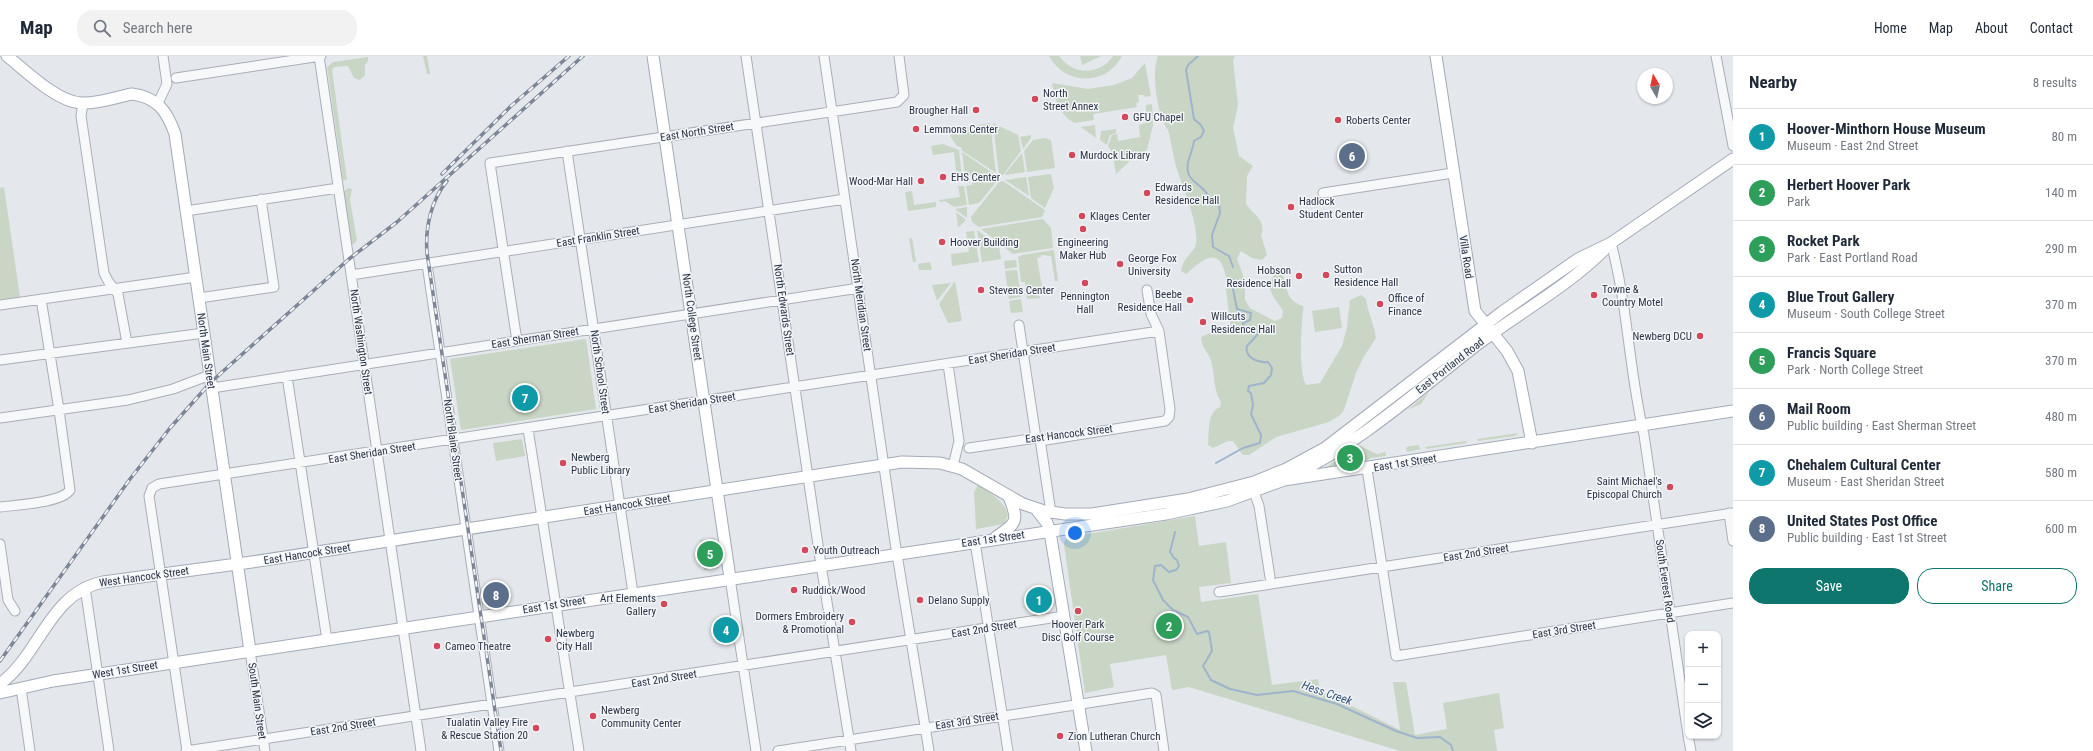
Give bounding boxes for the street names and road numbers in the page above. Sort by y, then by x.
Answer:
street label: East North Street [659,120,735,144]
street label: East Franklin Street [555,224,641,250]
street label: Villa Road [1456,234,1476,280]
street label: North Meridian Street [848,258,874,352]
street label: North Edwards Street [771,263,797,357]
street label: North College Street [679,273,705,361]
street label: North Washington Street [347,288,375,396]
street label: North Main Street [194,312,218,390]
street label: East Sherman Street [490,325,580,351]
street label: North School Street [588,329,612,415]
street label: East Portland Road [1413,335,1487,397]
street label: East Sheridan Street [968,341,1056,367]
street label: East Sheridan Street [648,390,736,416]
street label: North Blaine Street [441,398,465,482]
street label: East Hancock Street [1025,422,1113,446]
street label: East Sheridan Street [328,440,416,466]
street label: East 1st Street [1373,452,1437,474]
street label: East Hancock Street [583,492,671,518]
street label: East 1st Street [961,528,1025,550]
street label: South Everest Road [1653,538,1677,624]
street label: East Hancock Street [263,541,351,567]
street label: East 2nd Street [1442,541,1510,565]
street label: West Hancock Street [98,564,190,590]
street label: East 1st Street [522,594,586,616]
street label: East 2nd Street [950,617,1018,641]
street label: East 3rd Street [1531,619,1597,641]
street label: West 1st Street [91,658,159,682]
street label: South Main Street [245,662,269,740]
street label: East 2nd Street [630,667,698,691]
street label: East 3rd Street [934,710,1000,732]
street label: East 2nd Street [309,715,377,739]

